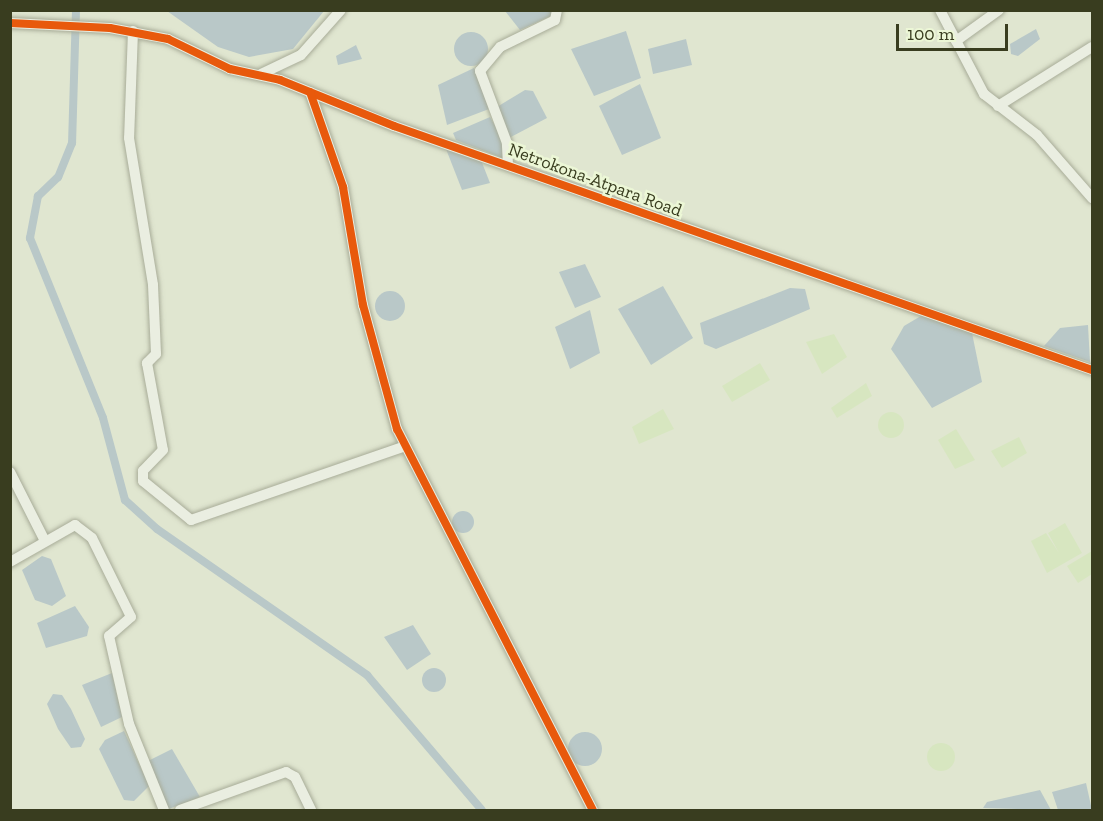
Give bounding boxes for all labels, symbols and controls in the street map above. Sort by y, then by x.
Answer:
scale bar [899,12,1012,50]
text: 100 m [907,23,954,45]
street label: Netrokona-Atpara Road [505,138,685,222]

